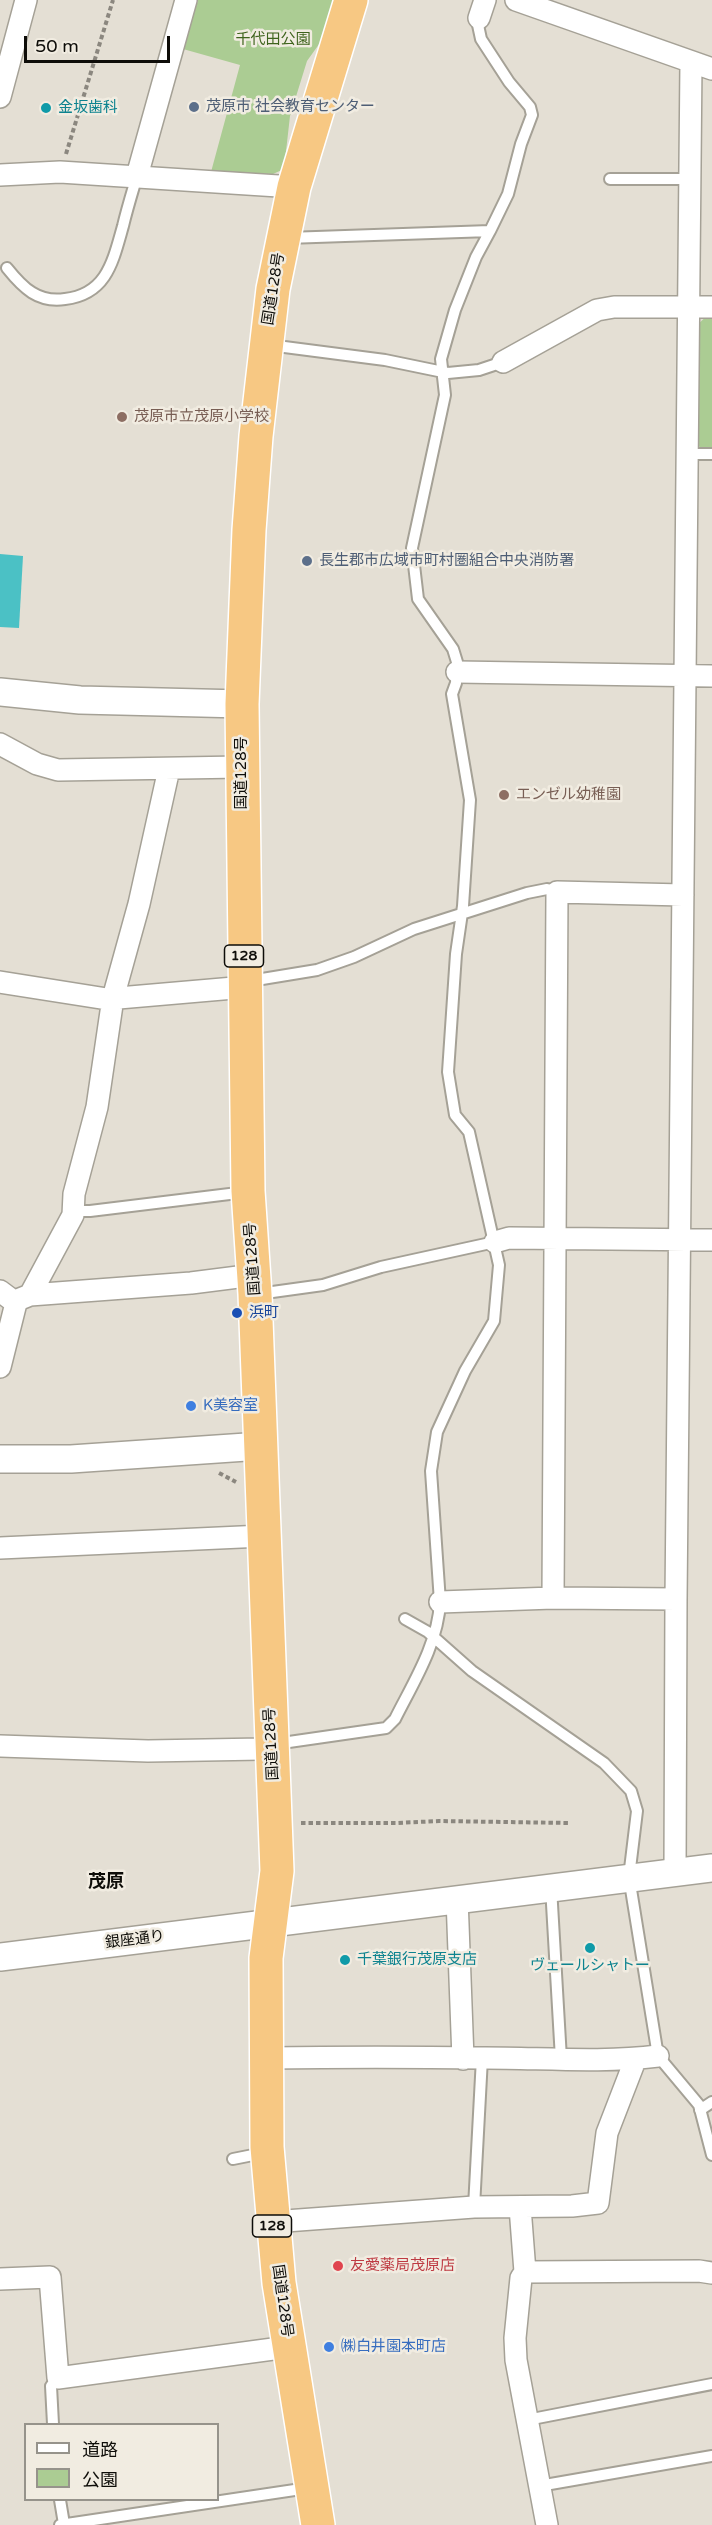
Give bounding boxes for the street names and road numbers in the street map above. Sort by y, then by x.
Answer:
street label: 国道128号 [259,251,289,327]
street label: 国道128号 [233,736,251,810]
road number: 128 [224,945,264,967]
street label: 国道128号 [241,1222,265,1296]
street label: 国道128号 [261,1707,283,1781]
street label: 銀座通り [104,1927,166,1953]
road number: 128 [252,2215,292,2237]
street label: 国道128号 [268,2263,296,2339]

